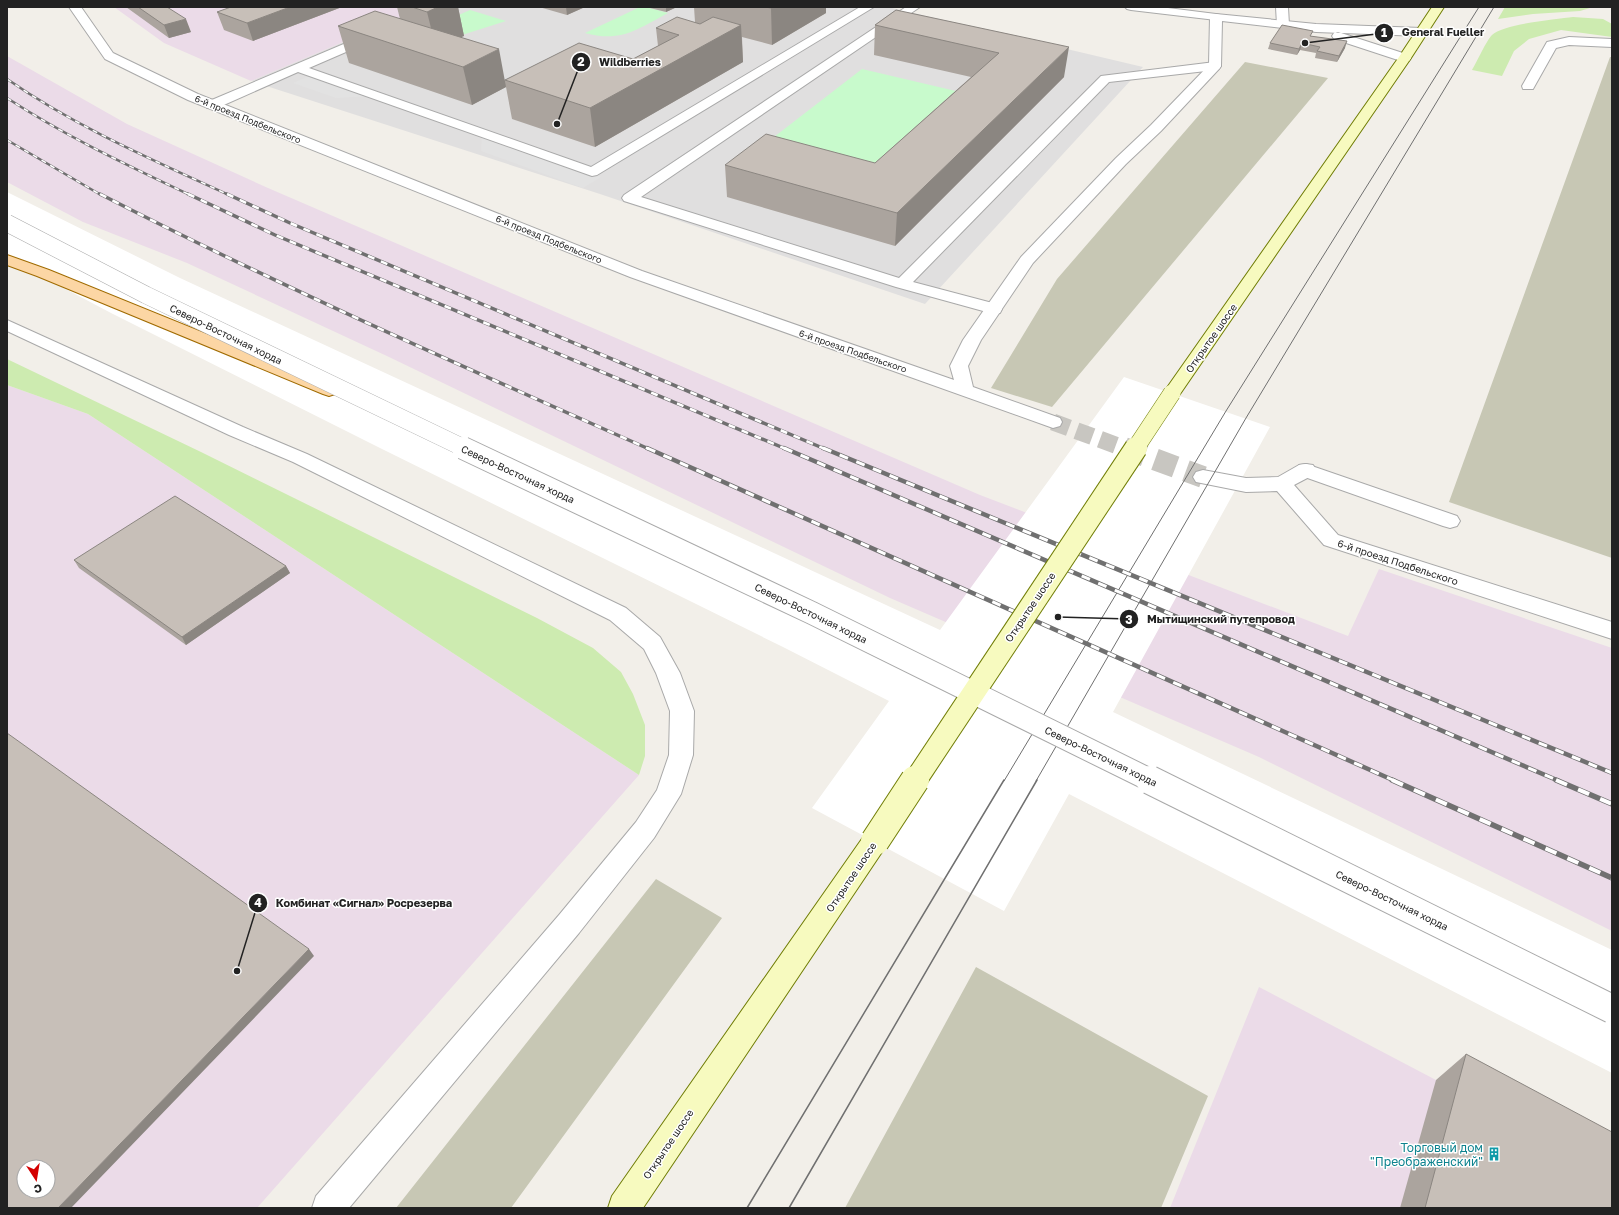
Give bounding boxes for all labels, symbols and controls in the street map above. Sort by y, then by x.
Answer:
callout: General Fueller [1374,21,1493,44]
text: 1 [1381,25,1387,40]
text: General Fueller [1402,25,1485,38]
callout: Wildberries [571,50,669,73]
text: 2 [577,54,585,69]
text: Wildberries [599,55,661,68]
street label: 6-й проезд Подбельского [193,93,303,145]
street label: 6-й проезд Подбельского [494,213,604,265]
street label: Открытое шоссе [1183,301,1239,375]
street label: Северо-Восточная хорда [168,302,284,366]
street label: 6-й проезд Подбельского [798,327,908,375]
street label: Северо-Восточная хорда [459,442,577,506]
street label: 6-й проезд Подбельского [1336,537,1460,587]
street label: Открытое шоссе [1002,570,1058,644]
street label: Северо-Восточная хорда [753,581,869,645]
callout: Мытищинский путепровод [1119,608,1303,631]
text: 3 [1125,612,1133,627]
text: Мытищинский путепровод [1147,612,1295,625]
street label: Северо-Восточная хорда [1043,724,1159,788]
street label: Открытое шоссе [823,840,879,914]
street label: Северо-Восточная хорда [1334,868,1450,932]
callout: Комбинат «Сигнал» Росрезерва [248,892,461,915]
text: 4 [254,895,262,910]
text: Комбинат «Сигнал» Росрезерва [276,896,452,909]
street label: Открытое шоссе [640,1107,696,1181]
place label: Торговый дом "Преображенский" [1370,1140,1483,1169]
building icon: Торговый дом "Преображенский" [1486,1146,1502,1162]
north arrow [16,1159,56,1199]
text: С [33,1182,43,1196]

